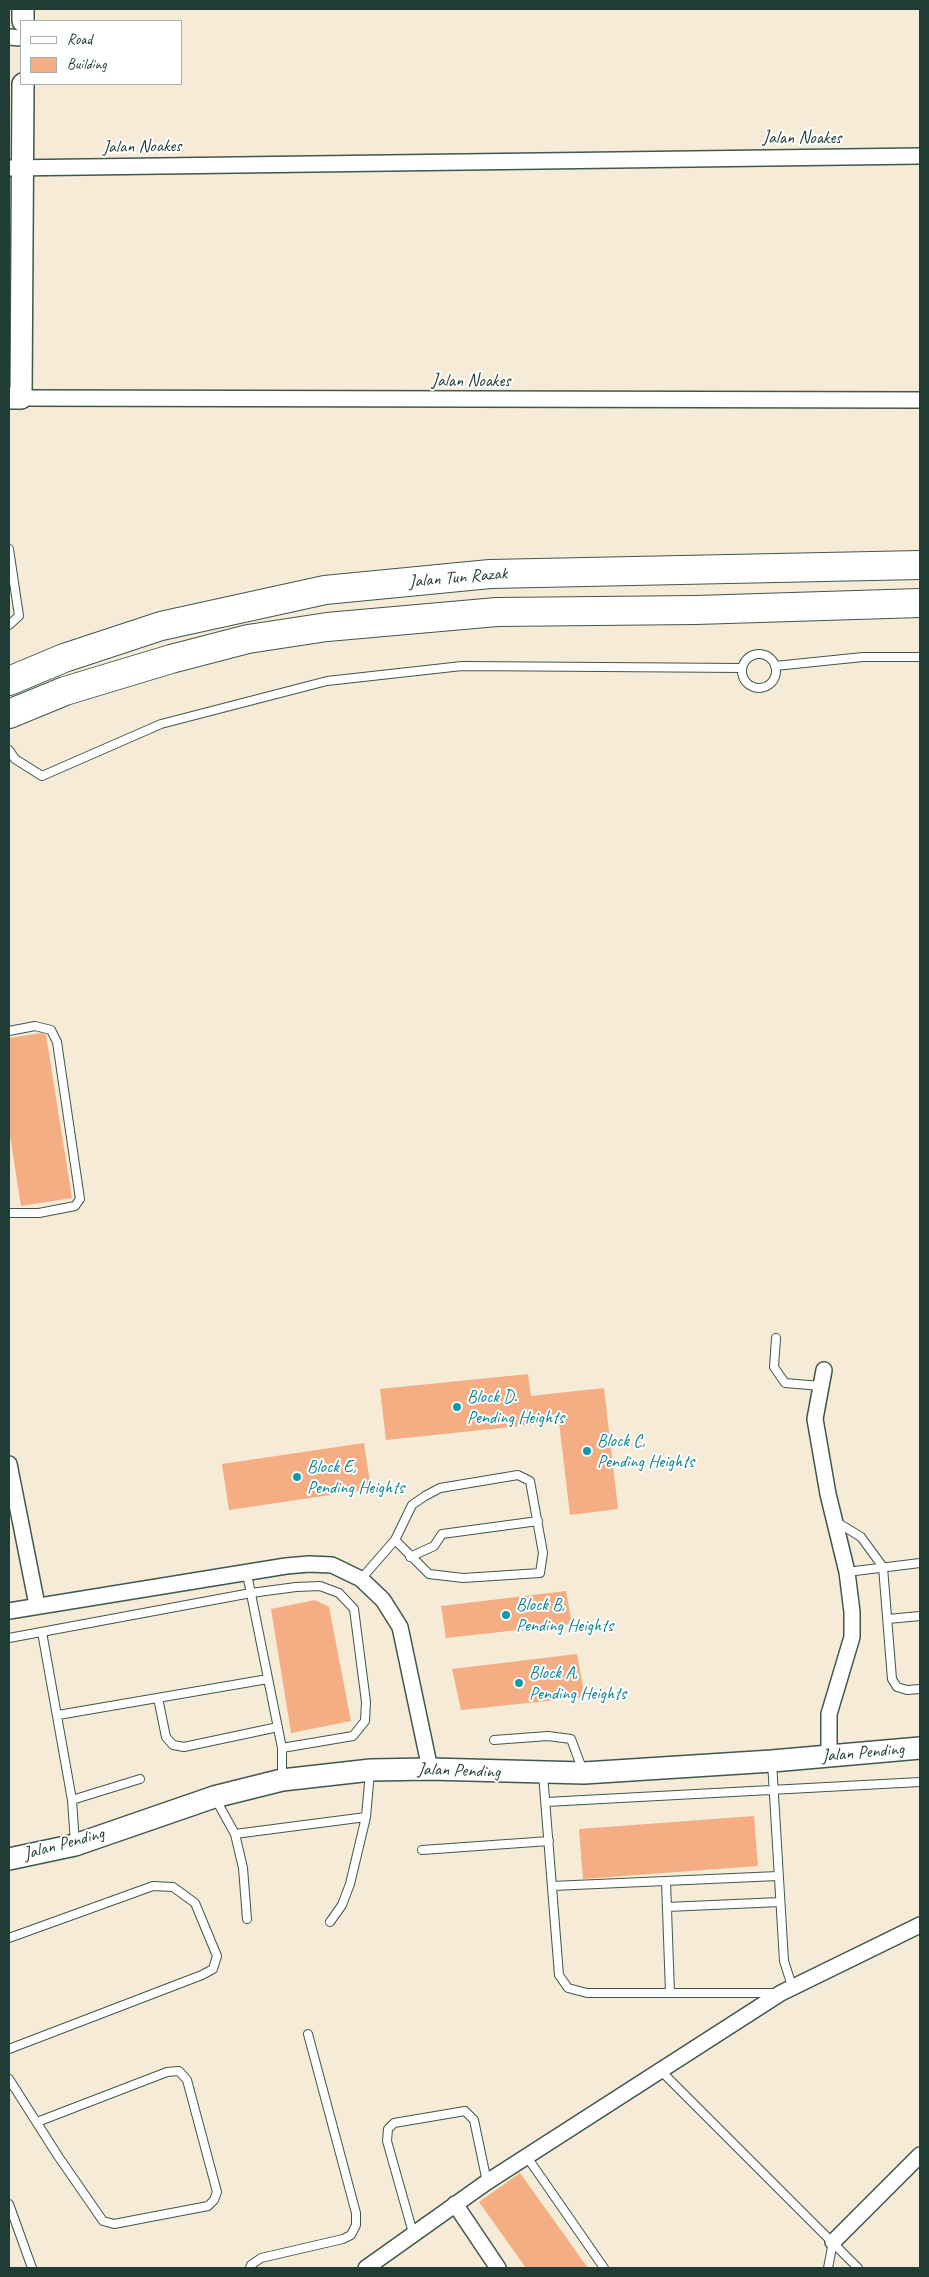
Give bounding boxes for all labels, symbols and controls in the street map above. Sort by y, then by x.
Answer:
legend [20,20,182,85]
text: Road [67,30,92,49]
text: Building [67,55,106,74]
street label: Jalan Noakes [763,127,841,149]
street label: Jalan Noakes [102,136,182,158]
street label: Jalan Noakes [432,370,510,392]
street label: Jalan Tun Razak [408,563,508,593]
place label: Block D. Pending Heights [467,1386,564,1428]
marker: Block D. Pending Heights [451,1401,463,1413]
place label: Block C, Pending Heights [597,1430,694,1472]
marker: Block C, Pending Heights [581,1445,593,1457]
place label: Block E, Pending Heights [307,1456,404,1498]
marker: Block E, Pending Heights [291,1471,303,1483]
place label: Block B, Pending Heights [516,1594,613,1636]
marker: Block B, Pending Heights [500,1609,512,1621]
place label: Block A, Pending Heights [529,1662,626,1705]
marker: Block A, Pending Heights [513,1677,525,1689]
street label: Jalan Pending [821,1739,905,1767]
street label: Jalan Pending [417,1759,501,1783]
street label: Jalan Pending [21,1823,107,1865]

